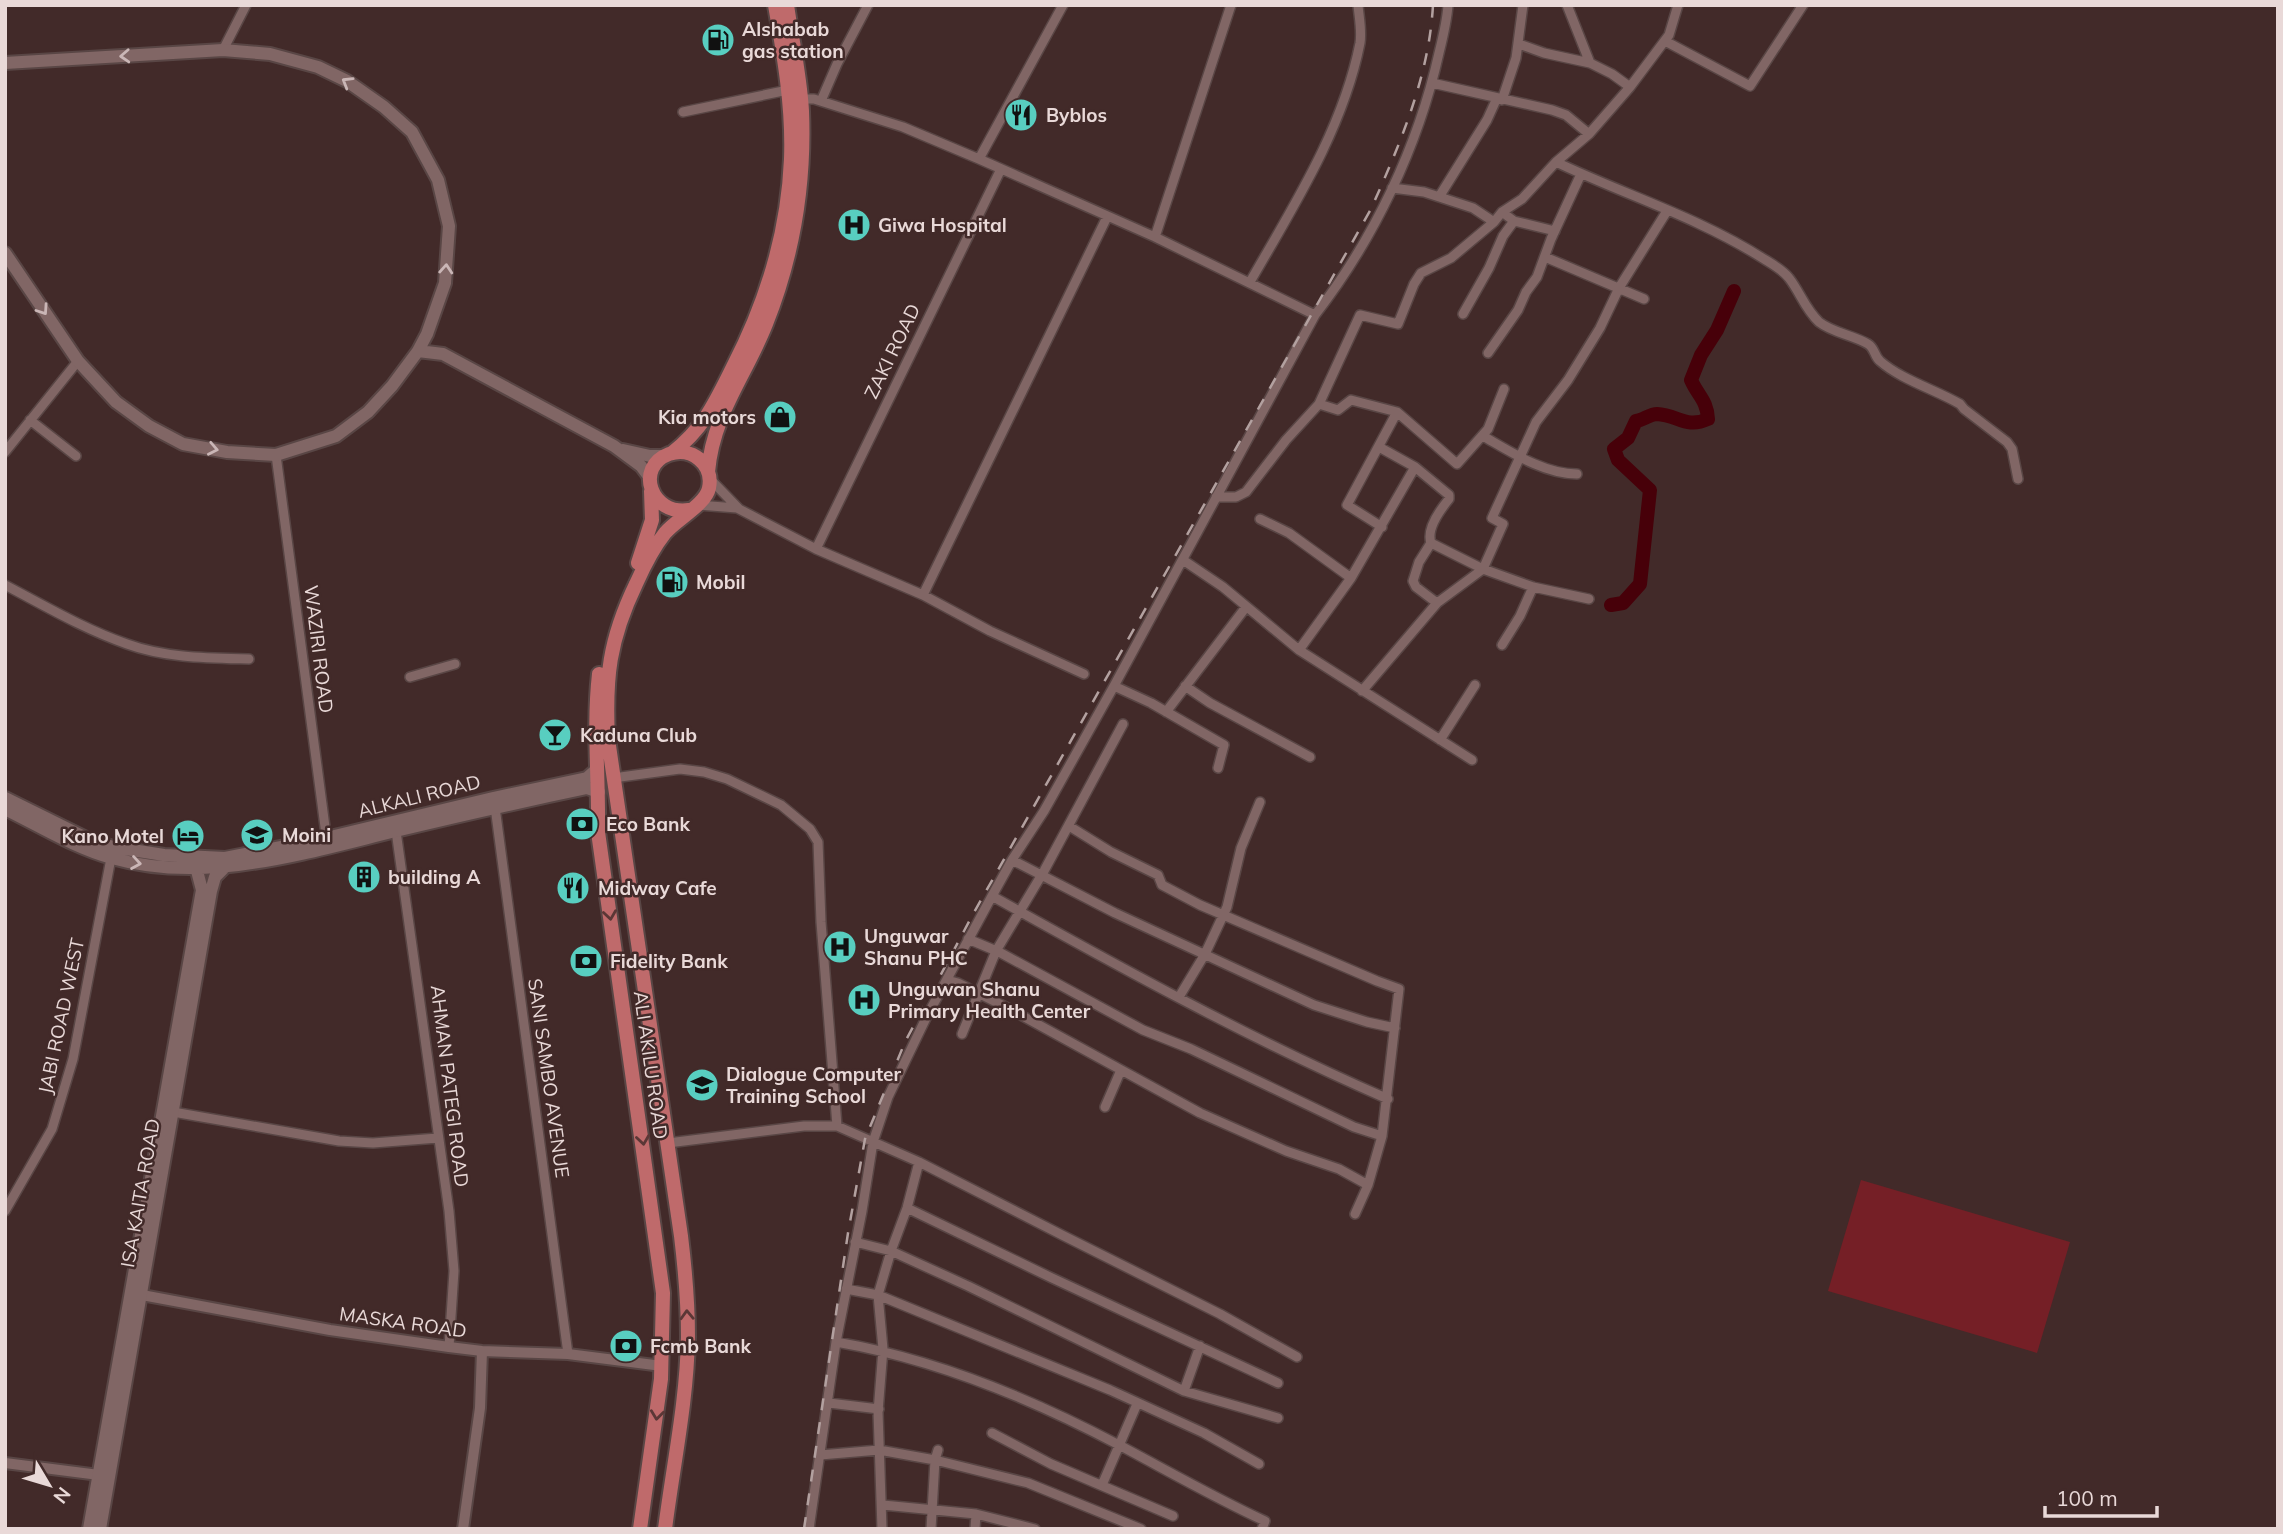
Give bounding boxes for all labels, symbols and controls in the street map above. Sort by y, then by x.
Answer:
place label: Alshabab gas station [742,17,844,63]
fuel station icon: Alshabab gas station [699,21,737,59]
one-way arrow [119,48,130,63]
one-way arrow [341,77,354,90]
restaurant icon: Byblos [1002,96,1040,134]
place label: Byblos [1046,103,1107,127]
hospital icon: Giwa Hospital [835,206,873,244]
place label: Giwa Hospital [878,213,1007,237]
one-way arrow [438,263,453,274]
street label: ZAKI ROAD [859,300,925,402]
one-way arrow [35,302,48,315]
shop icon: Kia motors [761,398,799,436]
place label: Kia motors [658,405,756,429]
one-way arrow [207,441,219,456]
fuel station icon: Mobil [653,563,691,601]
place label: Mobil [696,570,745,594]
street label: WAZIRI ROAD [299,584,339,714]
bar icon: Kaduna Club [536,716,574,754]
place label: Kaduna Club [580,723,697,747]
street label: ALKALI ROAD [355,769,483,823]
bank icon: Eco Bank [563,805,601,843]
place label: Eco Bank [606,812,690,836]
school or university icon: Moini [238,816,276,854]
hotel icon: Kano Motel [169,817,207,855]
place label: Moini [282,823,331,847]
place label: Kano Motel [61,824,164,848]
one-way arrow [130,855,142,870]
building icon: building A [345,858,383,896]
place label: building A [388,865,481,889]
restaurant icon: Midway Cafe [554,869,592,907]
place label: Midway Cafe [598,876,717,900]
one-way arrow [602,909,617,920]
place label: Unguwar Shanu PHC [864,924,968,970]
hospital icon: Unguwar Shanu PHC [821,928,859,966]
street label: JABI ROAD WEST [33,935,89,1096]
bank icon: Fidelity Bank [567,942,605,980]
place label: Fidelity Bank [610,949,728,973]
street label: SANI SAMBO AVENUE [523,977,575,1179]
place label: Unguwan Shanu Primary Health Center [888,977,1091,1023]
hospital icon: Unguwan Shanu Primary Health Center [845,981,883,1019]
street label: AHMAN PATEGI ROAD [426,984,474,1188]
street label: ALI AKILU ROAD [629,989,673,1141]
place label: Dialogue Computer Training School [726,1062,901,1108]
school or university icon: Dialogue Computer Training School [683,1066,721,1104]
street label: ISA KAITA ROAD [115,1117,165,1269]
one-way arrow [635,1134,650,1146]
street label: MASKA ROAD [338,1301,468,1343]
one-way arrow [680,1309,695,1320]
bank icon: Fcmb Bank [607,1327,645,1365]
place label: Fcmb Bank [650,1334,752,1358]
one-way arrow [650,1409,665,1420]
north arrow [14,1450,84,1520]
scale bar [2045,1474,2157,1518]
text: N [49,1482,76,1509]
text: 100 m [2056,1485,2118,1511]

